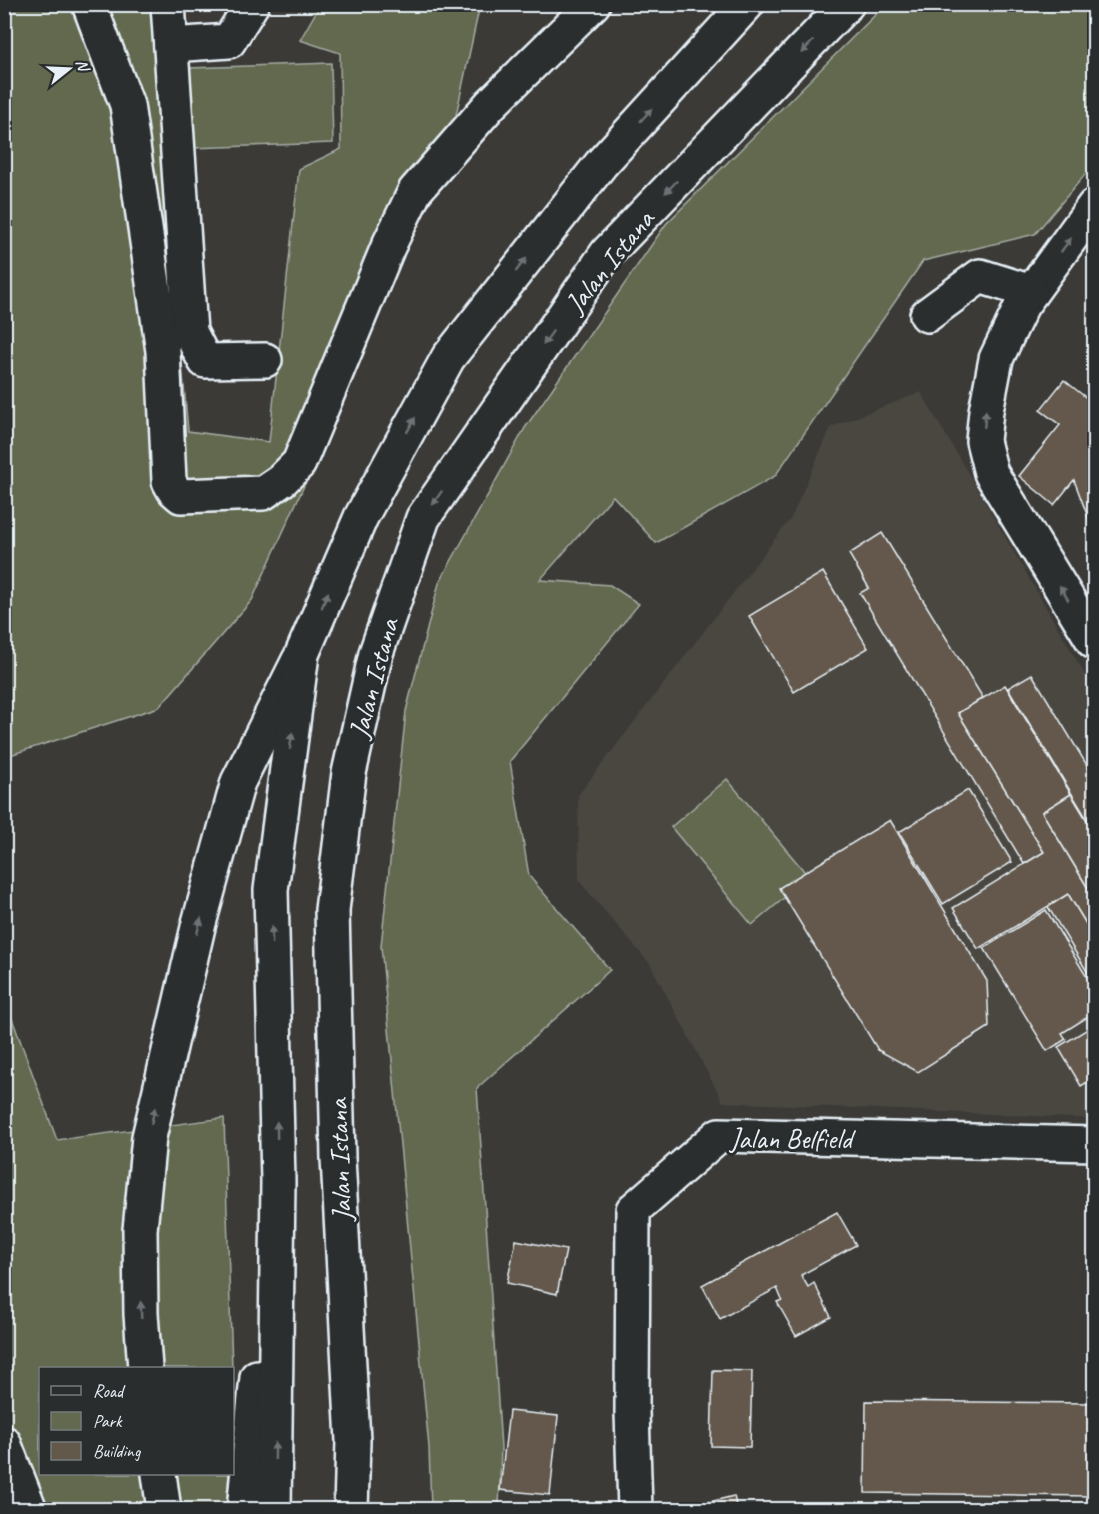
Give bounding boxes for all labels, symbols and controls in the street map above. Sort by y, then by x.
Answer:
north arrow [39,39,99,99]
one-way arrow [800,39,814,53]
text: N [71,57,94,75]
one-way arrow [639,108,652,123]
one-way arrow [665,180,679,194]
street label: Jalan Istana [556,201,663,321]
one-way arrow [1060,238,1072,254]
one-way arrow [515,257,528,273]
one-way arrow [543,330,555,345]
one-way arrow [980,409,990,428]
one-way arrow [406,416,416,433]
one-way arrow [431,489,443,505]
one-way arrow [1058,584,1069,601]
one-way arrow [320,590,330,608]
street label: Jalan Istana [340,613,407,744]
one-way arrow [286,732,295,751]
one-way arrow [194,917,204,936]
one-way arrow [268,926,277,945]
street label: Jalan Istana [320,1097,359,1224]
one-way arrow [149,1107,159,1125]
one-way arrow [272,1121,282,1140]
street label: Jalan Belfield [728,1121,856,1156]
one-way arrow [137,1301,146,1320]
legend [39,1367,234,1475]
text: Road [93,1380,126,1402]
text: Park [93,1410,123,1432]
text: Building [93,1440,142,1462]
one-way arrow [270,1442,280,1461]

